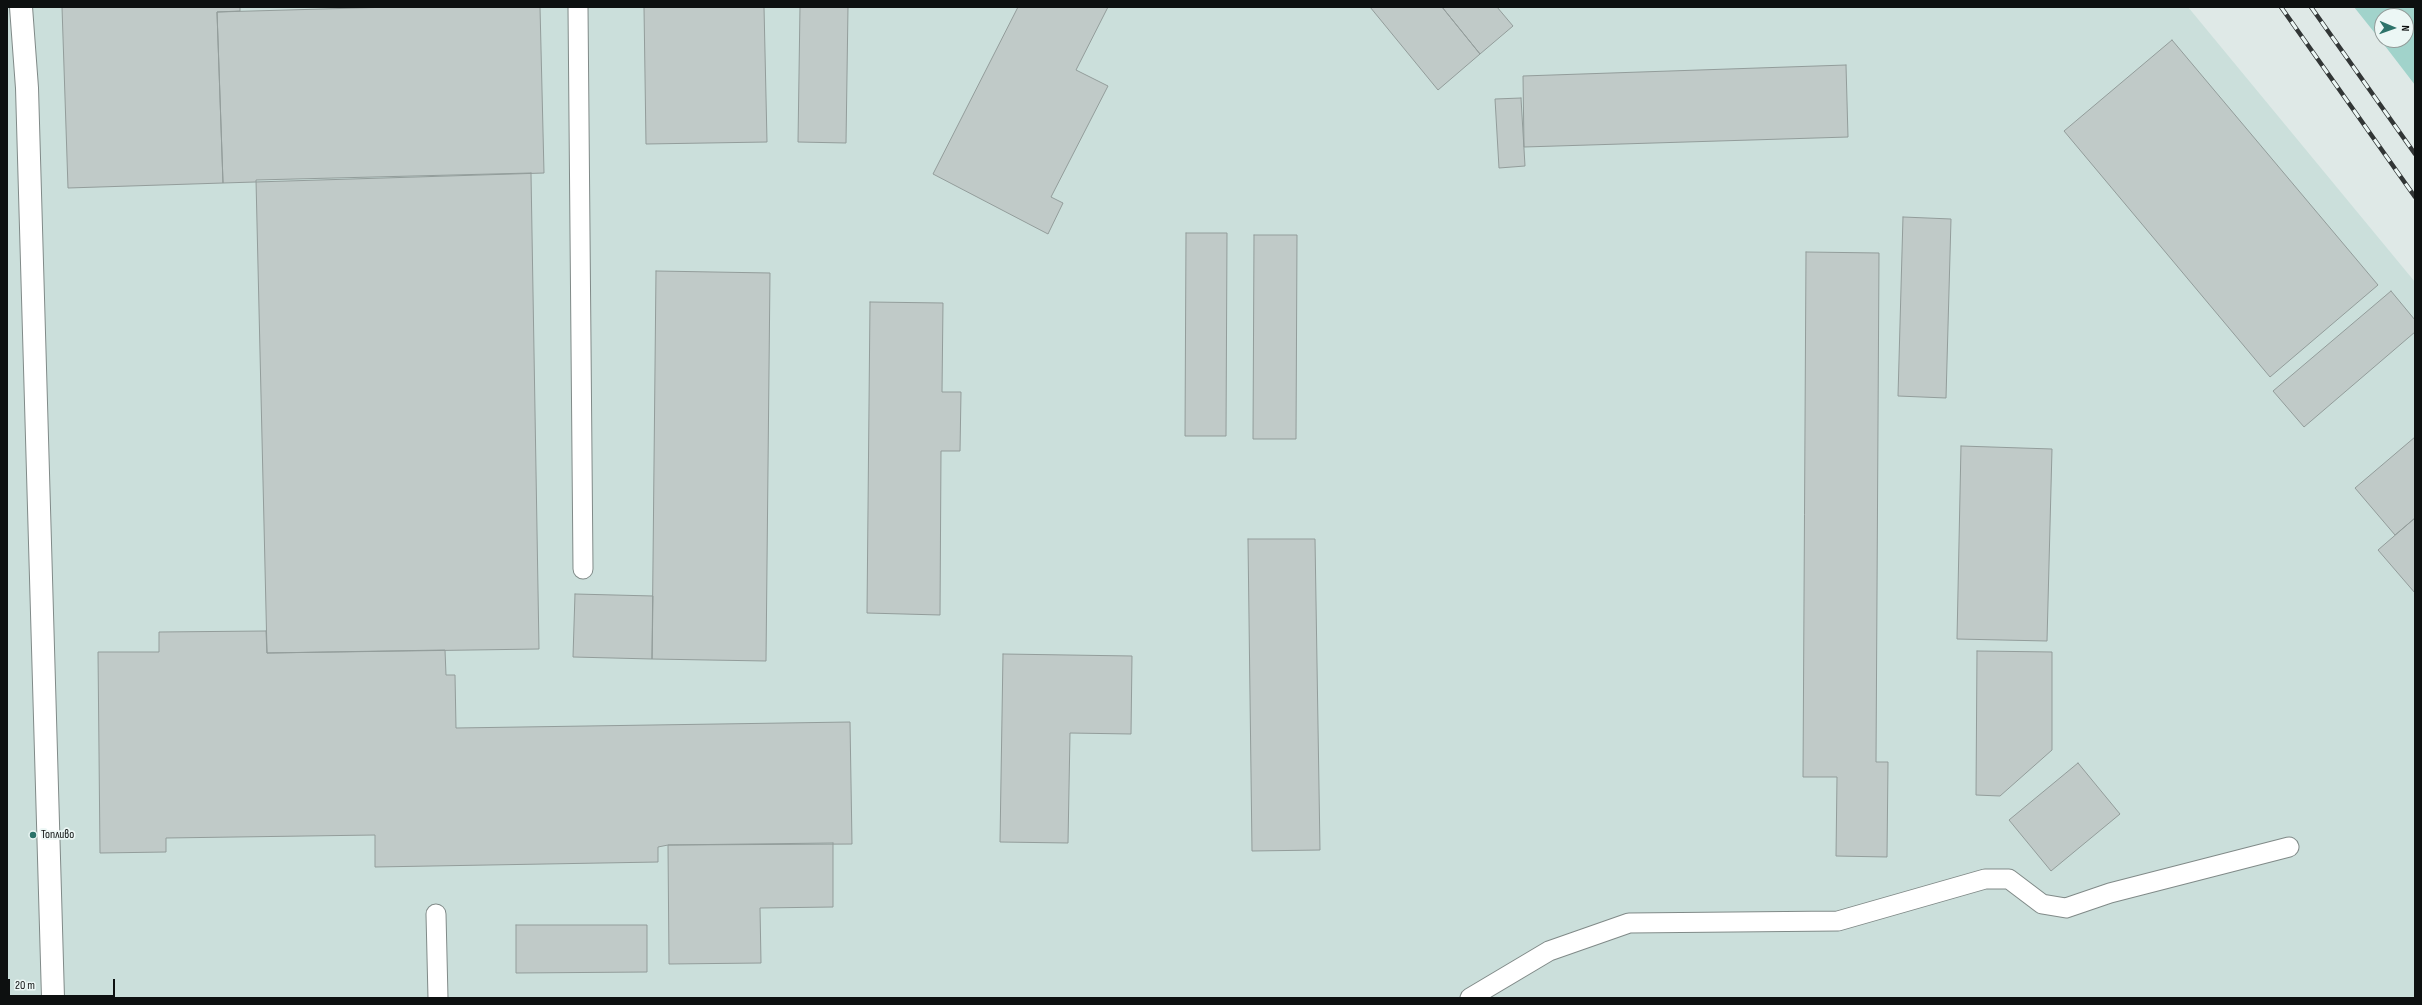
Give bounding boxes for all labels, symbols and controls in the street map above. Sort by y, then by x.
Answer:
north arrow [2374,8,2414,48]
text: N [2399,25,2412,32]
place label: Топливо [41,828,74,842]
marker: Топливо [28,830,38,840]
scale bar [10,971,117,997]
text: 20 m [15,978,35,993]

